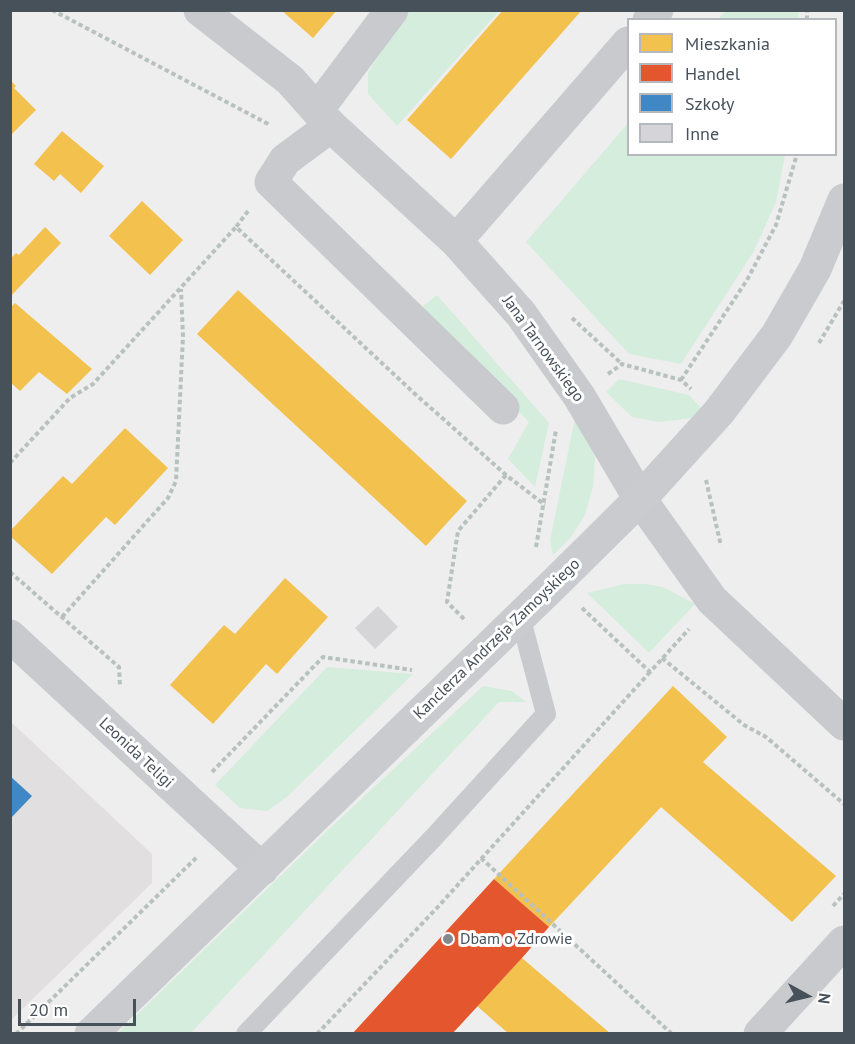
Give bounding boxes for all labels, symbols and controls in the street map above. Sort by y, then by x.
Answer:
legend [627,18,837,156]
text: Mieszkania [685,32,770,55]
text: Handel [685,62,740,85]
text: Szkoły [685,92,734,115]
text: Inne [685,122,719,145]
street label: Jana Tarnowskiego [498,292,588,406]
street label: Kanclerza Andrzeja Zamoyskiego [410,554,584,724]
street label: Leonida Teligi [95,714,177,792]
place label: Dbam o Zdrowie [460,929,572,949]
marker: Dbam o Zdrowie [441,932,455,946]
north arrow [777,966,837,1026]
scale bar [21,987,140,1025]
text: N [814,992,835,1005]
text: 20 m [29,998,68,1021]

